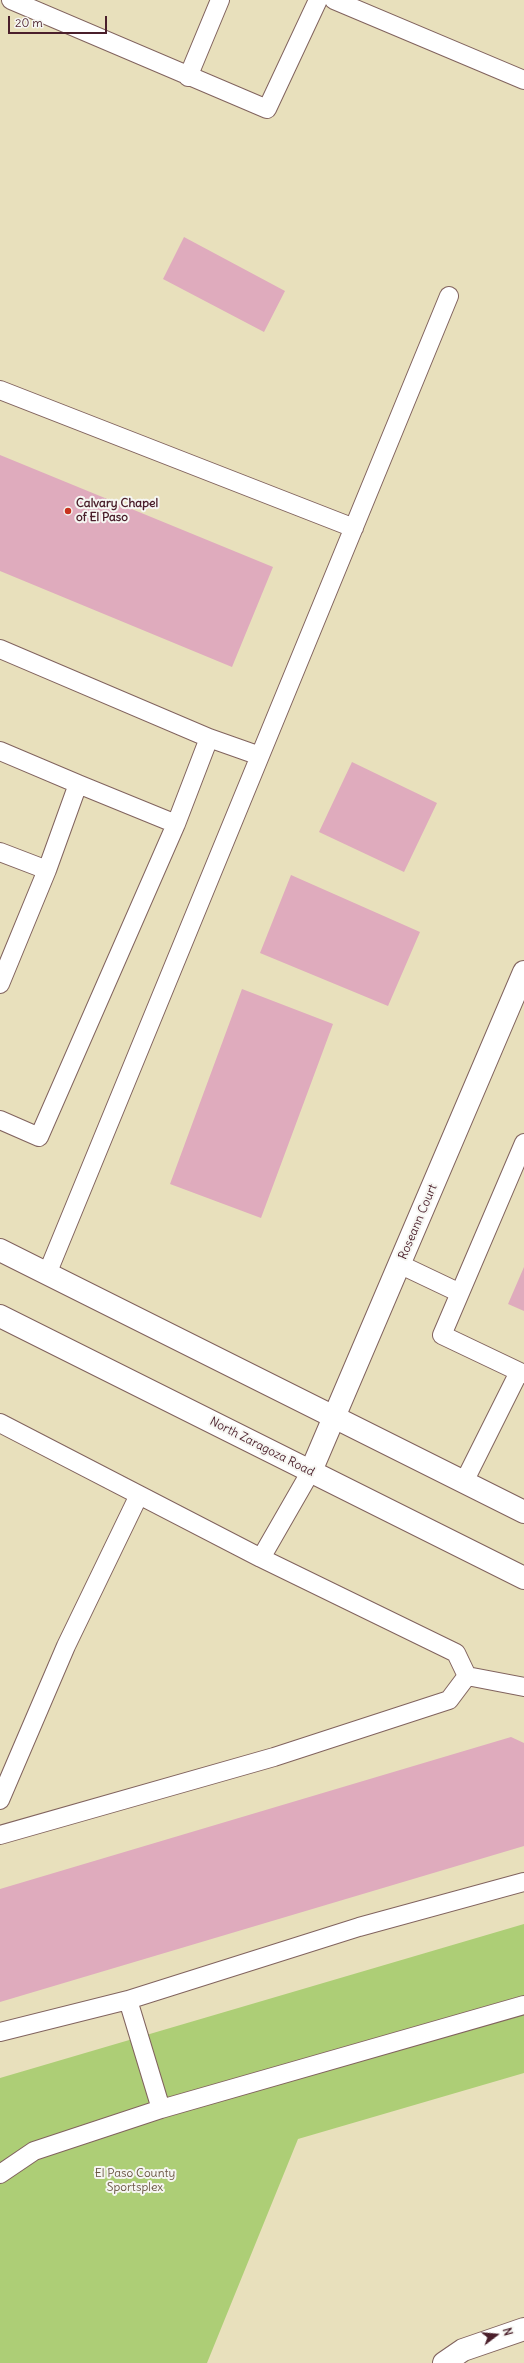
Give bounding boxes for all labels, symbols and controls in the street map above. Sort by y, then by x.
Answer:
scale bar [10,8,109,34]
text: 20 m [15,15,43,30]
place label: Calvary Chapel of El Paso [76,497,158,525]
marker: Calvary Chapel of El Paso [63,506,73,516]
street label: Roseann Court [396,1182,440,1262]
street label: North Zaragoza Road [207,1414,317,1480]
park label: El Paso County Sportsplex [95,2167,175,2195]
north arrow [476,2315,516,2355]
text: N [500,2326,515,2337]

